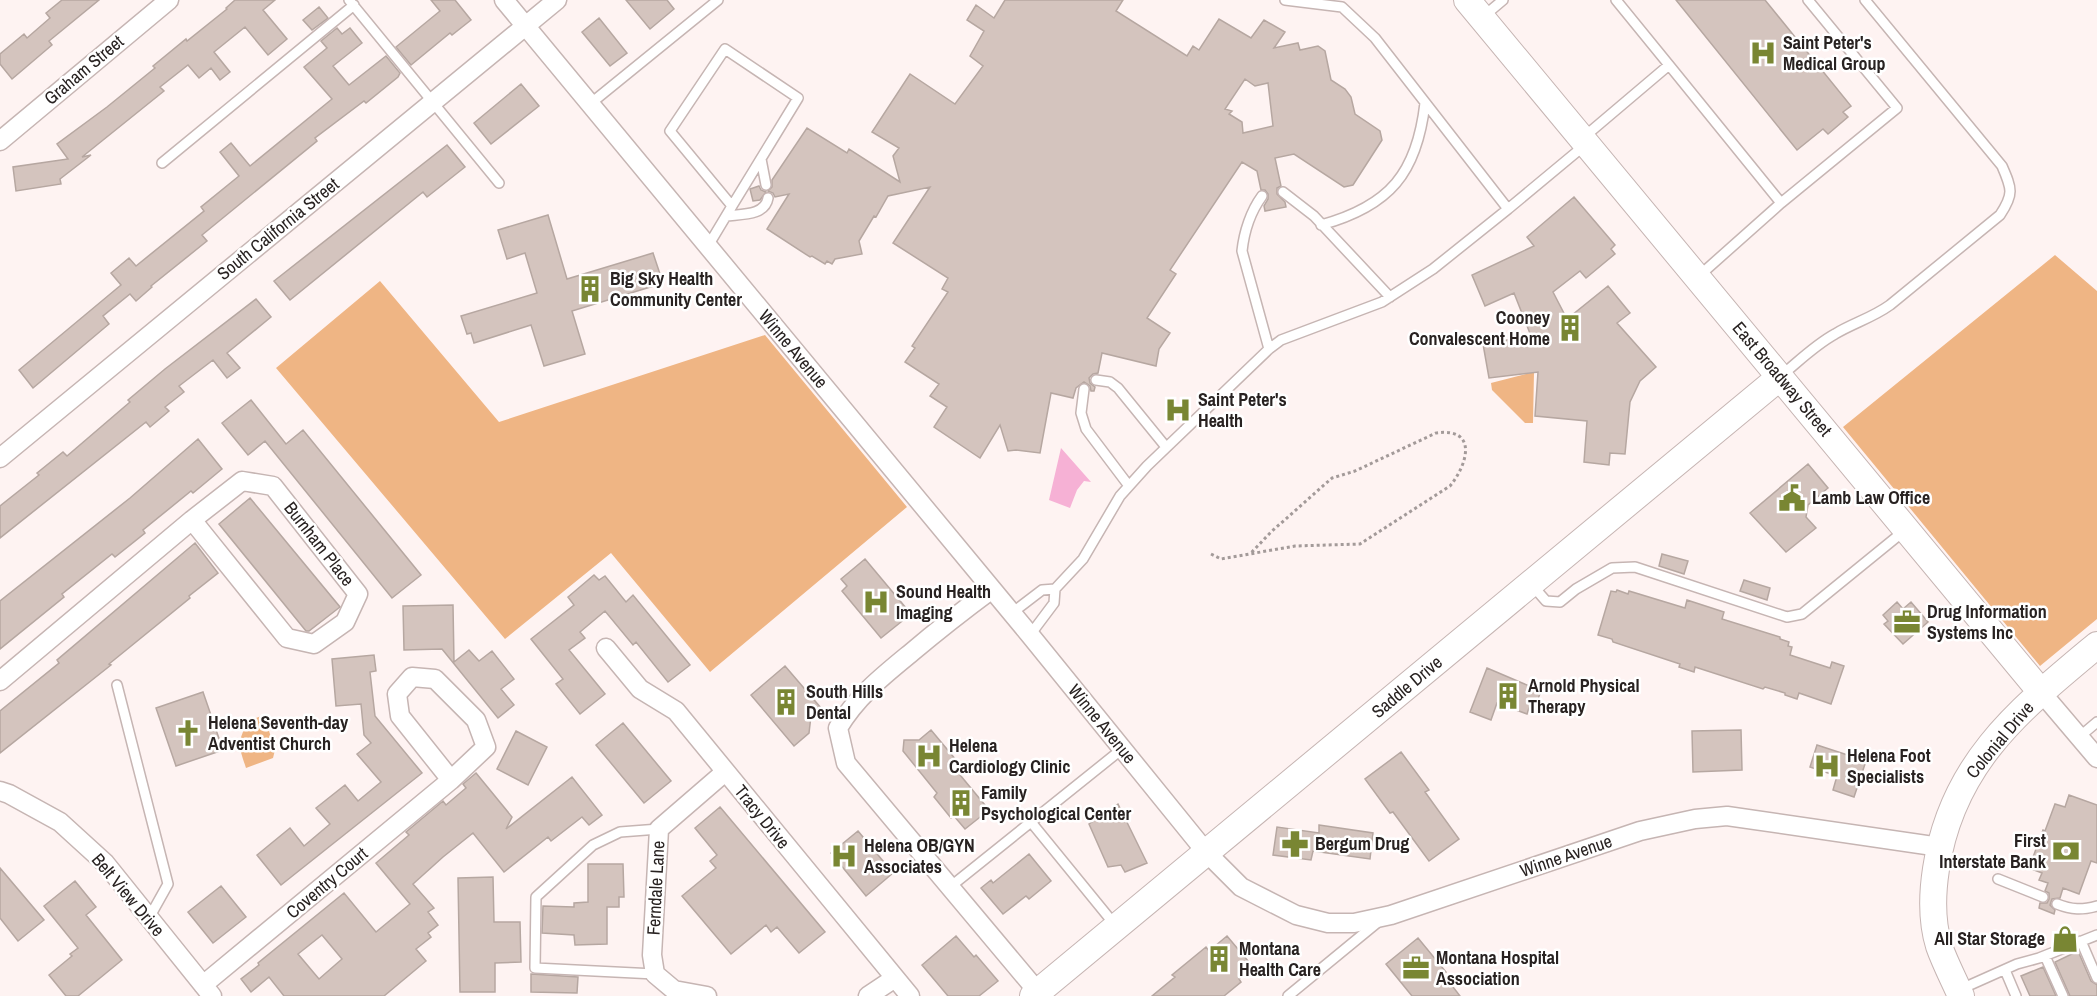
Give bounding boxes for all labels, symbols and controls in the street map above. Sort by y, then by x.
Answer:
street label: Graham Street [39,29,129,110]
place label: Saint Peter's Medical Group [1783,30,1886,76]
hospital icon: Saint Peter's Medical Group [1748,38,1778,68]
street label: South California Street [211,172,344,286]
place label: Big Sky Health Community Center [610,266,742,312]
building icon: Big Sky Health Community Center [575,274,605,304]
street label: Winne Avenue [753,304,834,393]
place label: Cooney Convalescent Home [1409,305,1551,351]
building icon: Cooney Convalescent Home [1555,313,1585,343]
street label: East Broadway Street [1727,316,1838,441]
place label: Saint Peter's Health [1198,387,1287,433]
hospital icon: Saint Peter's Health [1163,395,1193,425]
public building icon: Lamb Law Office [1777,483,1807,513]
place label: Lamb Law Office [1812,485,1930,510]
street label: Burnham Place [278,496,360,591]
place label: Sound Health Imaging [896,579,991,625]
hospital icon: Sound Health Imaging [861,587,891,617]
place label: Drug Information Systems Inc [1927,599,2047,645]
office icon: Drug Information Systems Inc [1892,607,1922,637]
street label: Saddle Drive [1366,650,1447,724]
place label: Arnold Physical Therapy [1528,673,1640,719]
place label: South Hills Dental [806,679,883,725]
street label: Winne Avenue [1063,679,1142,769]
building icon: Arnold Physical Therapy [1493,681,1523,711]
building icon: South Hills Dental [771,687,801,717]
street label: Colonial Drive [1960,696,2039,784]
place label: Helena Seventh-day Adventist Church [208,710,349,756]
church icon: Helena Seventh-day Adventist Church [173,718,203,748]
place label: Helena Cardiology Clinic [949,733,1070,779]
hospital icon: Helena Cardiology Clinic [914,741,944,771]
place label: Helena Foot Specialists [1847,743,1931,789]
hospital icon: Helena Foot Specialists [1812,751,1842,781]
street label: Tracy Drive [729,779,796,854]
place label: Family Psychological Center [981,780,1131,826]
building icon: Family Psychological Center [946,788,976,818]
street label: Winne Avenue [1516,828,1615,883]
place label: First Interstate Bank [1939,828,2047,874]
pharmacy icon: Bergum Drug [1280,829,1310,859]
place label: Bergum Drug [1315,831,1409,856]
place label: Helena OB/GYN Associates [864,833,975,879]
bank icon: First Interstate Bank [2051,836,2081,866]
street label: Ferndale Lane [641,840,670,936]
street label: Coventry Court [281,841,373,924]
hospital icon: Helena OB/GYN Associates [829,841,859,871]
street label: Belt View Drive [86,848,171,942]
shop icon: All Star Storage [2050,924,2080,954]
place label: All Star Storage [1934,926,2045,951]
place label: Montana Health Care [1239,936,1321,982]
building icon: Montana Health Care [1204,944,1234,974]
place label: Montana Hospital Association [1436,945,1559,991]
office icon: Montana Hospital Association [1401,953,1431,983]

